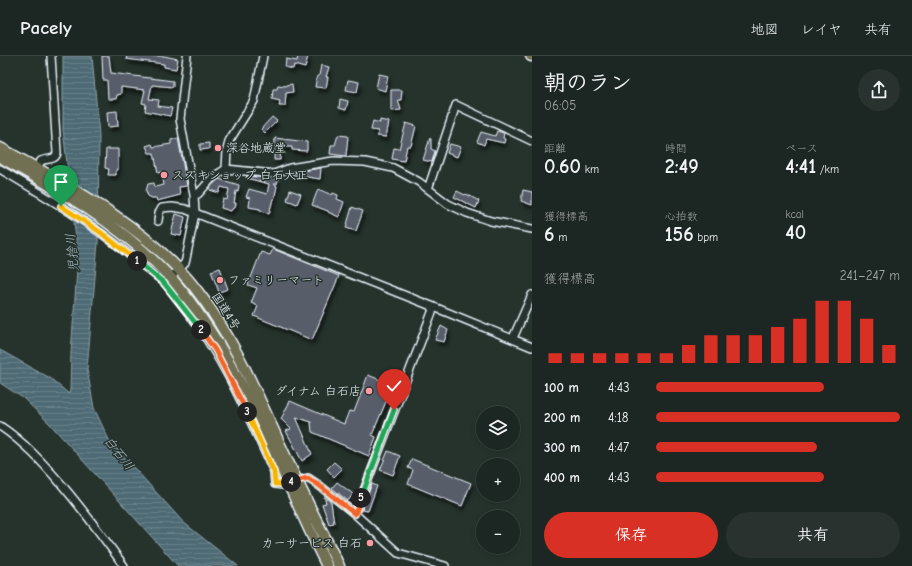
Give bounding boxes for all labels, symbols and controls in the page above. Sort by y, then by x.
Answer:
text: Pacely [20,17,72,39]
text: 地図 [751,21,779,38]
text: レイヤ [801,21,842,38]
text: 共有 [864,21,892,38]
button: share [858,69,900,111]
text: 朝のラン [544,70,632,96]
text: 06:05 [544,98,576,113]
place label: 深谷地蔵堂 [226,141,286,155]
text: 距離 [544,142,566,155]
text: 時間 [665,142,687,155]
text: ペース [785,142,818,155]
marker: 深谷地蔵堂 [213,143,223,153]
text: 0.60 [544,155,581,178]
text: 2:49 [665,155,699,178]
text: 4:41 [785,155,816,178]
text: km [581,163,599,176]
text: /km [816,163,839,176]
pin [44,165,78,206]
place label: スズキショップ 白石大正 [172,168,308,182]
marker: スズキショップ 白石大正 [159,170,169,180]
icon: arrive [50,171,72,193]
text: kcal [785,208,804,221]
text: 獲得標高 [544,210,588,223]
text: 心拍数 [665,210,698,223]
text: 40 [785,221,806,244]
text: 6 [544,223,554,246]
text: 156 [665,223,694,246]
text: m [554,231,567,244]
text: bpm [694,231,718,244]
water label: 児捨川 [63,233,81,273]
pin: 1 [127,251,147,271]
text: 1 [135,254,139,267]
text: 241–247 m [840,268,900,283]
text: 獲得標高 [544,271,596,286]
place label: ファミリーマート [228,273,324,287]
marker: ファミリーマート [215,275,225,285]
street label: 国道4号 [209,290,243,332]
pin: 2 [191,320,211,340]
text: 2 [198,323,204,336]
pin [377,369,411,410]
icon: check [383,375,405,397]
text: 100 m [544,380,579,395]
text: 4:43 [608,380,630,395]
place label: ダイナム 白石店 [275,384,361,398]
marker: ダイナム 白石店 [364,386,374,396]
pin: 3 [237,402,257,422]
text: 3 [244,405,250,418]
map controls [476,406,520,554]
button: layers [476,406,520,450]
text: 200 m [544,410,580,425]
text: 4:18 [608,410,629,425]
water label: 白石川 [101,433,137,473]
text: 300 m [544,440,580,455]
text: 4:47 [608,440,629,455]
button: + [476,458,520,502]
text: 400 m [544,470,580,485]
text: 4:43 [608,470,630,485]
pin: 4 [281,472,301,492]
text: 4 [288,475,294,488]
pin: 5 [351,488,371,508]
text: 5 [358,491,364,504]
button: − [476,510,520,554]
button: 保存 [544,512,718,558]
button: 共有 [726,512,900,558]
place label: カーサービス 白石 [262,536,362,550]
marker: カーサービス 白石 [365,538,375,548]

